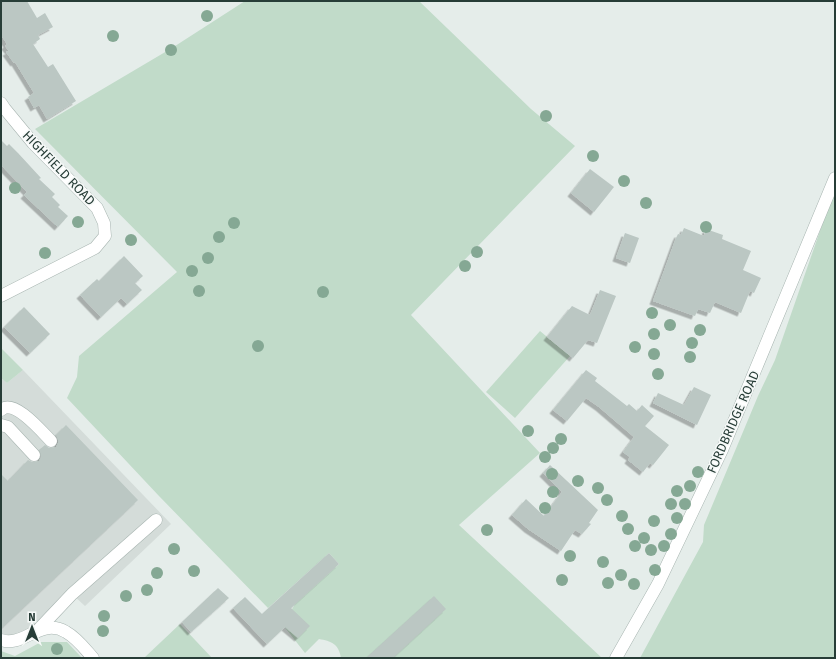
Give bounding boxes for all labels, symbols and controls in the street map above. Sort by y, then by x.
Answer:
street label: HIGHFIELD ROAD [20,128,98,208]
street label: FORDBRIDGE ROAD [704,369,762,475]
north arrow [12,607,52,647]
text: N [28,611,36,624]

